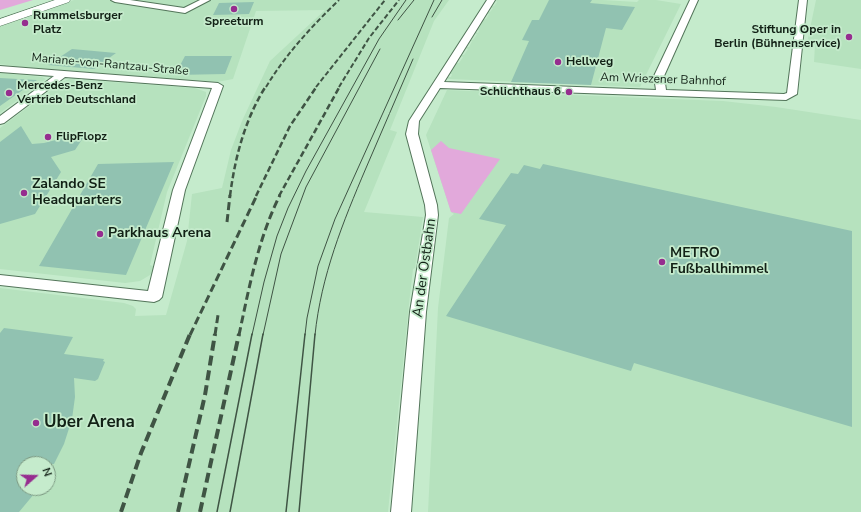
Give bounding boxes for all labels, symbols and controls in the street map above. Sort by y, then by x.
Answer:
marker: Spreeturm [229,4,239,14]
place label: Rummelsburger Platz [33,9,123,37]
place label: Spreeturm [204,15,264,29]
marker: Rummelsburger Platz [20,18,30,28]
place label: Stiftung Oper in Berlin (Bühnenservice) [714,23,841,51]
marker: Stiftung Oper in Berlin (Bühnenservice) [844,32,854,42]
street label: Mariane-von-Rantzau-Straße [31,51,189,79]
place label: Hellweg [566,55,613,69]
marker: Hellweg [553,57,563,67]
street label: Am Wriezener Bahnhof [600,71,726,89]
place label: Mercedes-Benz Vertrieb Deutschland [17,79,136,107]
place label: Schlichthaus 6 [480,85,561,99]
marker: Schlichthaus 6 [564,87,574,97]
marker: Mercedes-Benz Vertrieb Deutschland [4,88,14,98]
place label: FlipFlopz [56,130,107,144]
marker: FlipFlopz [43,132,53,142]
place label: Zalando SE Headquarters [32,177,122,210]
marker: Zalando SE Headquarters [19,188,29,198]
street label: An der Ostbahn [410,217,440,319]
place label: Parkhaus Arena [108,226,211,242]
marker: Parkhaus Arena [95,229,105,239]
place label: METRO Fußballhimmel [670,246,768,278]
marker: METRO Fußballhimmel [657,257,667,267]
place label: Uber Arena [44,413,135,433]
marker: Uber Arena [31,418,41,428]
north arrow [16,456,56,496]
text: N [38,466,55,478]

